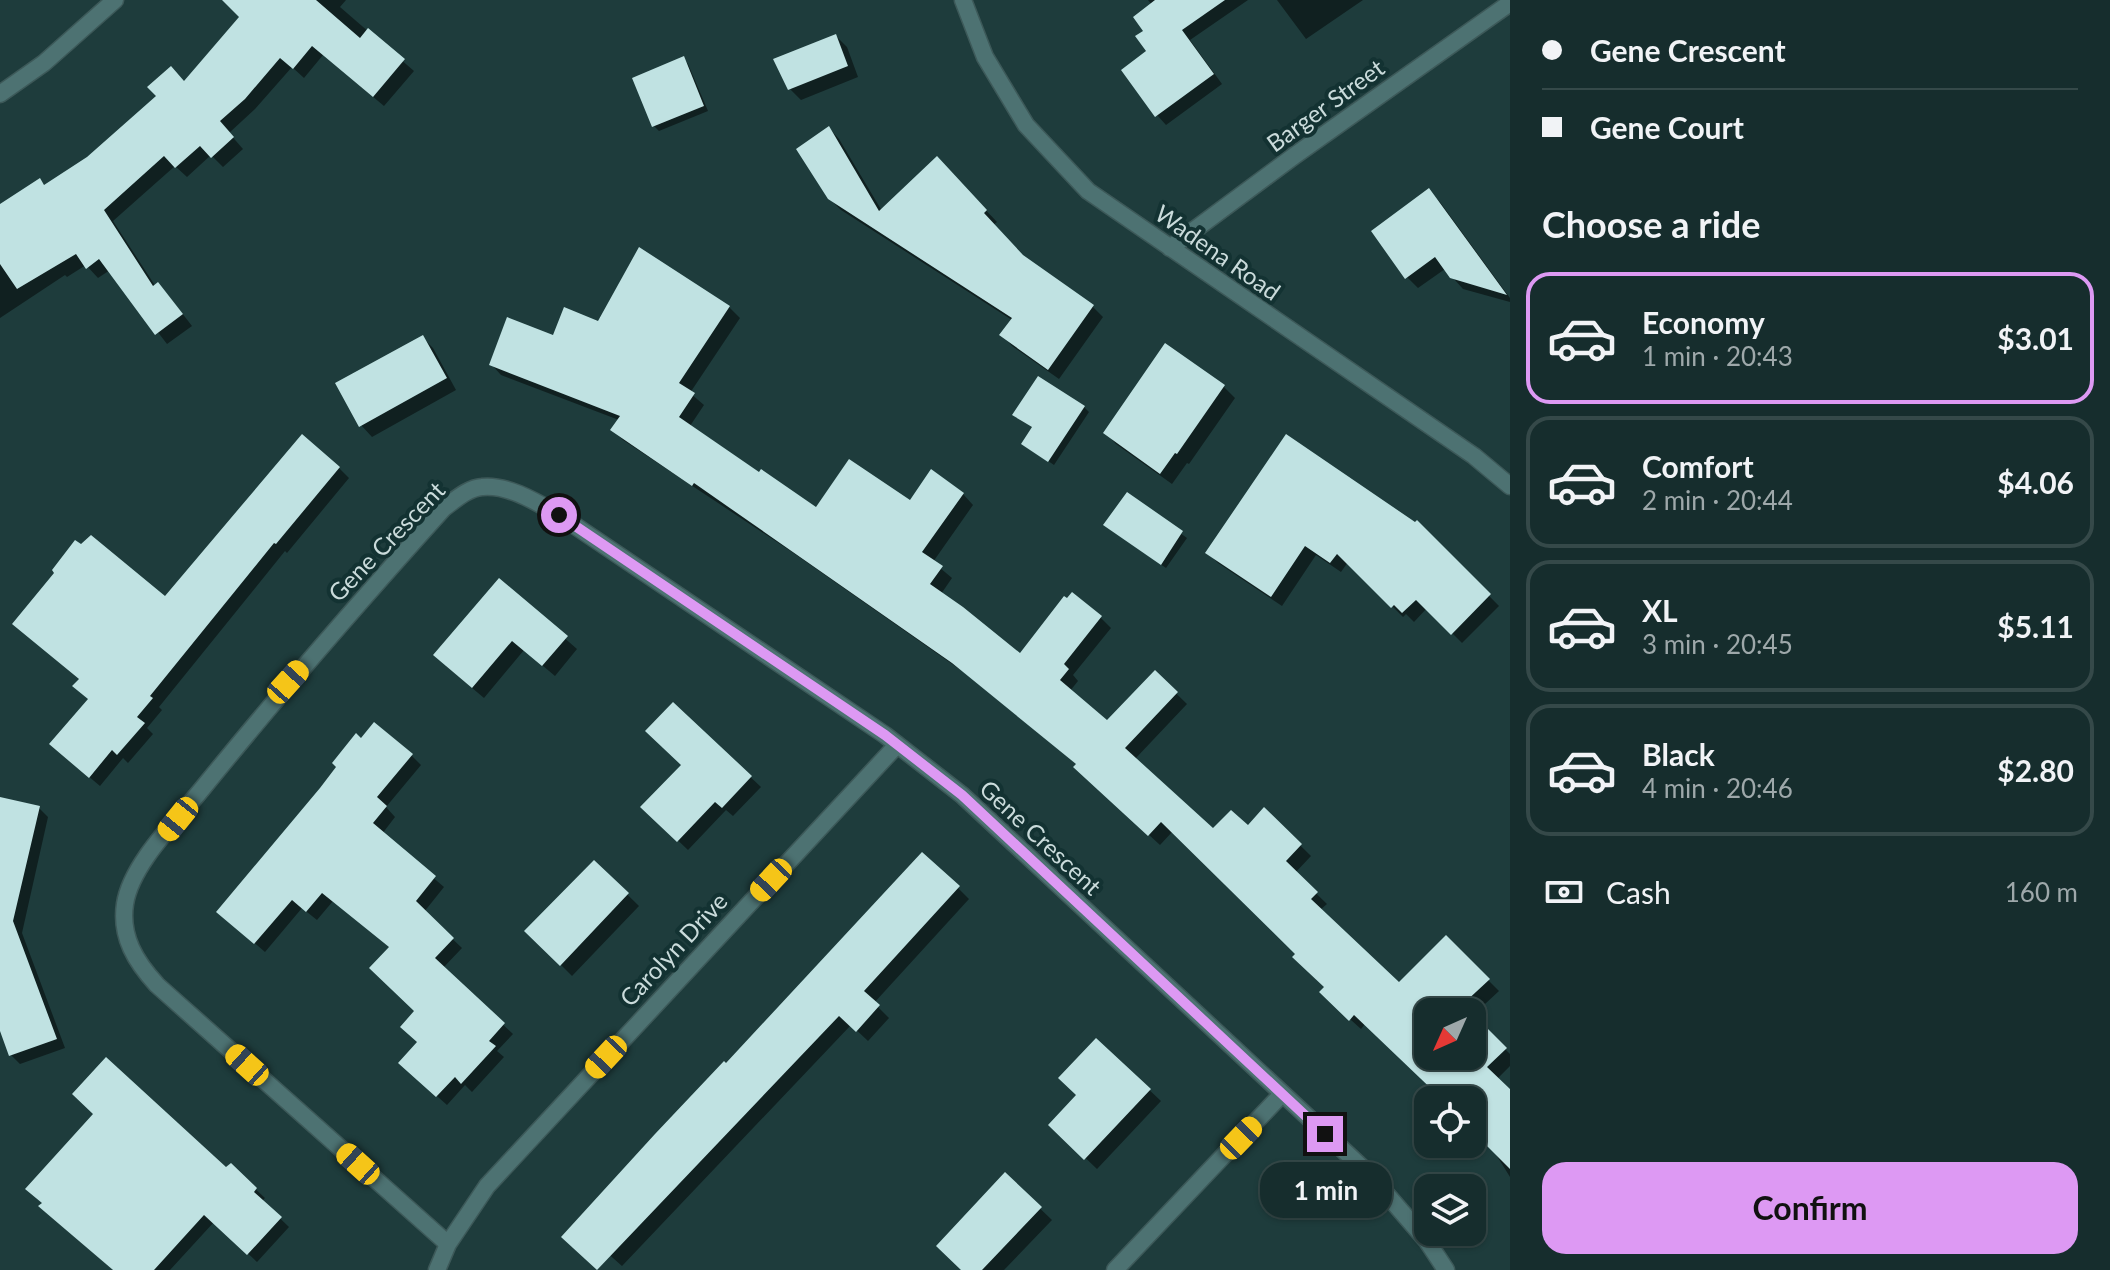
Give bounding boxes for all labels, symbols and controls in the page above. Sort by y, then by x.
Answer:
text: Gene Crescent [1590,32,1786,68]
street label: Barger Street [1261,52,1390,157]
text: Gene Court [1590,109,1744,145]
street label: Wadena Road [1150,198,1286,306]
text: Choose a ride [1542,202,1761,246]
icon: car [1546,302,1618,374]
text: Economy [1642,304,1765,340]
text: $3.01 [1997,320,2074,356]
text: 1 min · 20:43 [1642,340,1793,372]
icon: car [1546,446,1618,518]
text: Comfort [1642,448,1754,484]
text: $4.06 [1997,464,2074,500]
street label: Gene Crescent [322,475,451,607]
text: 2 min · 20:44 [1642,484,1793,516]
route start [541,497,577,533]
icon: car [1546,590,1618,662]
text: XL [1642,592,1678,628]
text: $5.11 [1997,608,2074,644]
text: 3 min · 20:45 [1642,628,1793,660]
car [263,656,313,708]
icon: car [1546,734,1618,806]
text: Black [1642,736,1715,772]
text: $2.80 [1997,752,2074,788]
text: 4 min · 20:46 [1642,772,1793,804]
street label: Gene Crescent [974,773,1108,901]
car [154,793,202,845]
car [746,854,796,906]
icon: cash [1542,870,1586,914]
text: Cash [1606,874,1671,910]
text: 160 m [2005,876,2078,908]
street label: Carolyn Drive [613,886,733,1012]
north arrow [1414,998,1486,1070]
map controls [1414,998,1486,1246]
car [581,1031,631,1083]
car [221,1040,273,1090]
button: locate [1414,1086,1486,1158]
car [1216,1112,1266,1164]
route end [1307,1116,1343,1152]
car [332,1139,384,1189]
callout: 1 min [1259,1162,1391,1218]
button: Confirm [1542,1162,2078,1254]
text: 1 min [1294,1174,1358,1206]
button: layers [1414,1174,1486,1246]

